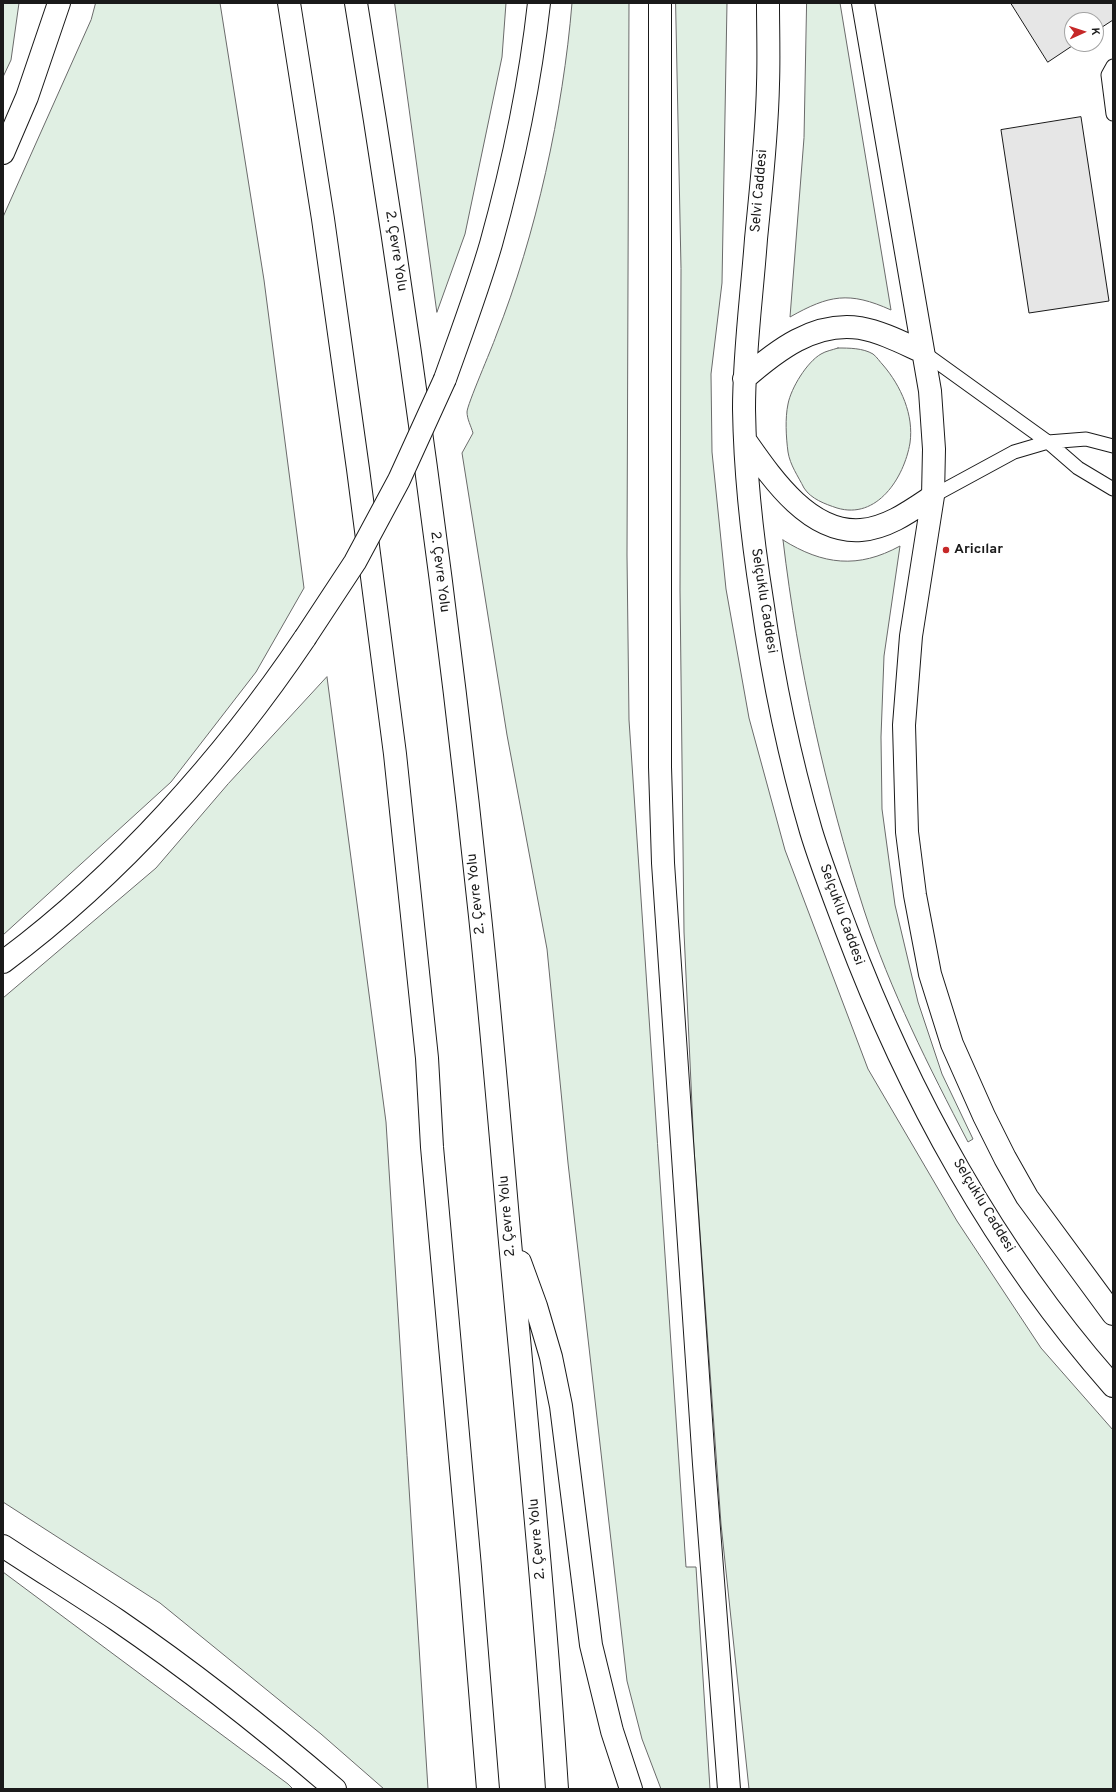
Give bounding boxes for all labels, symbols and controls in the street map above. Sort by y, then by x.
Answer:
north arrow [1064,12,1104,52]
text: K [1088,27,1102,36]
street label: Selvi Caddesi [748,149,772,233]
street label: 2. Çevre Yolu [380,209,410,293]
street label: 2. Çevre Yolu [426,530,452,614]
place label: Aricılar [954,542,1003,558]
marker: Aricılar [941,545,951,555]
street label: Selçuklu Caddesi [746,547,780,655]
street label: 2. Çevre Yolu [464,853,490,935]
street label: Selçuklu Caddesi [815,862,867,968]
street label: Selçuklu Caddesi [948,1156,1018,1256]
street label: 2. Çevre Yolu [496,1175,520,1257]
street label: 2. Çevre Yolu [526,1498,550,1580]

